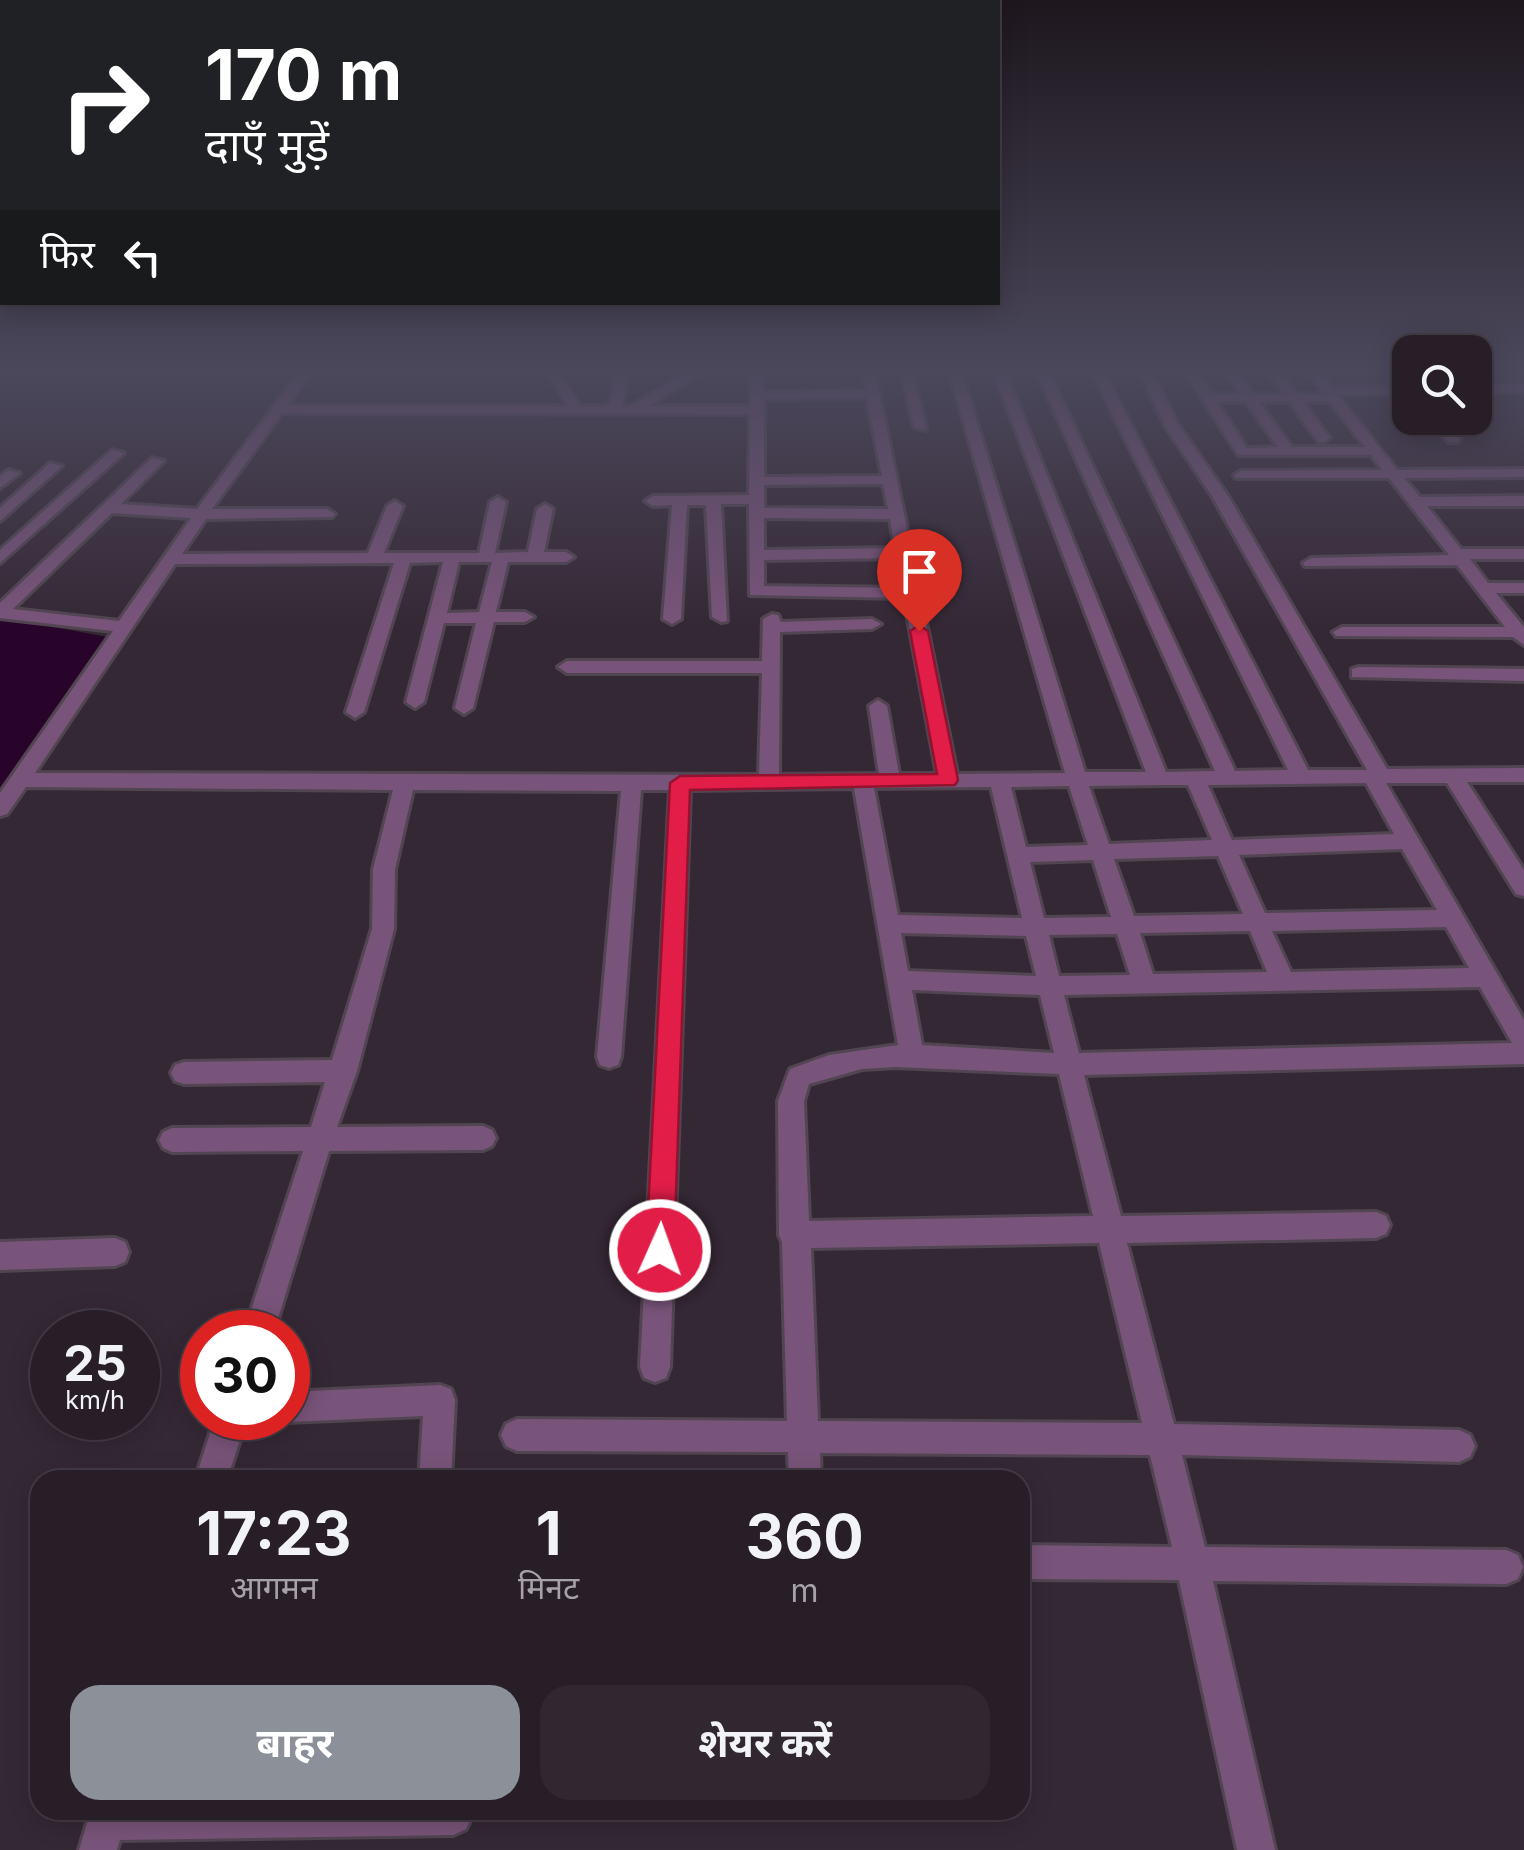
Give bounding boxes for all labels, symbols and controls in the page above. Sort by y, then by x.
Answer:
text: 170 m [205,32,402,117]
icon: right [40,40,170,170]
text: दाएँ मुड़ें [205,117,329,172]
icon: left [115,230,170,285]
text: फिर [40,231,95,277]
map controls [1392,335,1492,435]
button: search [1392,335,1492,435]
pin [877,529,962,632]
icon: arrive [892,544,947,599]
position arrow [608,1198,712,1302]
speed limit sign: 30 [180,1310,310,1440]
text: 25 [63,1333,127,1393]
text: km/h [65,1385,125,1415]
text: 17:23 [196,1497,352,1569]
text: 1 [536,1497,562,1569]
text: 360 [746,1500,864,1572]
text: आगमन [230,1568,318,1607]
text: मिनट [518,1568,579,1607]
text: m [791,1571,819,1610]
button: बाहर [70,1685,520,1800]
button: शेयर करें [540,1685,990,1800]

